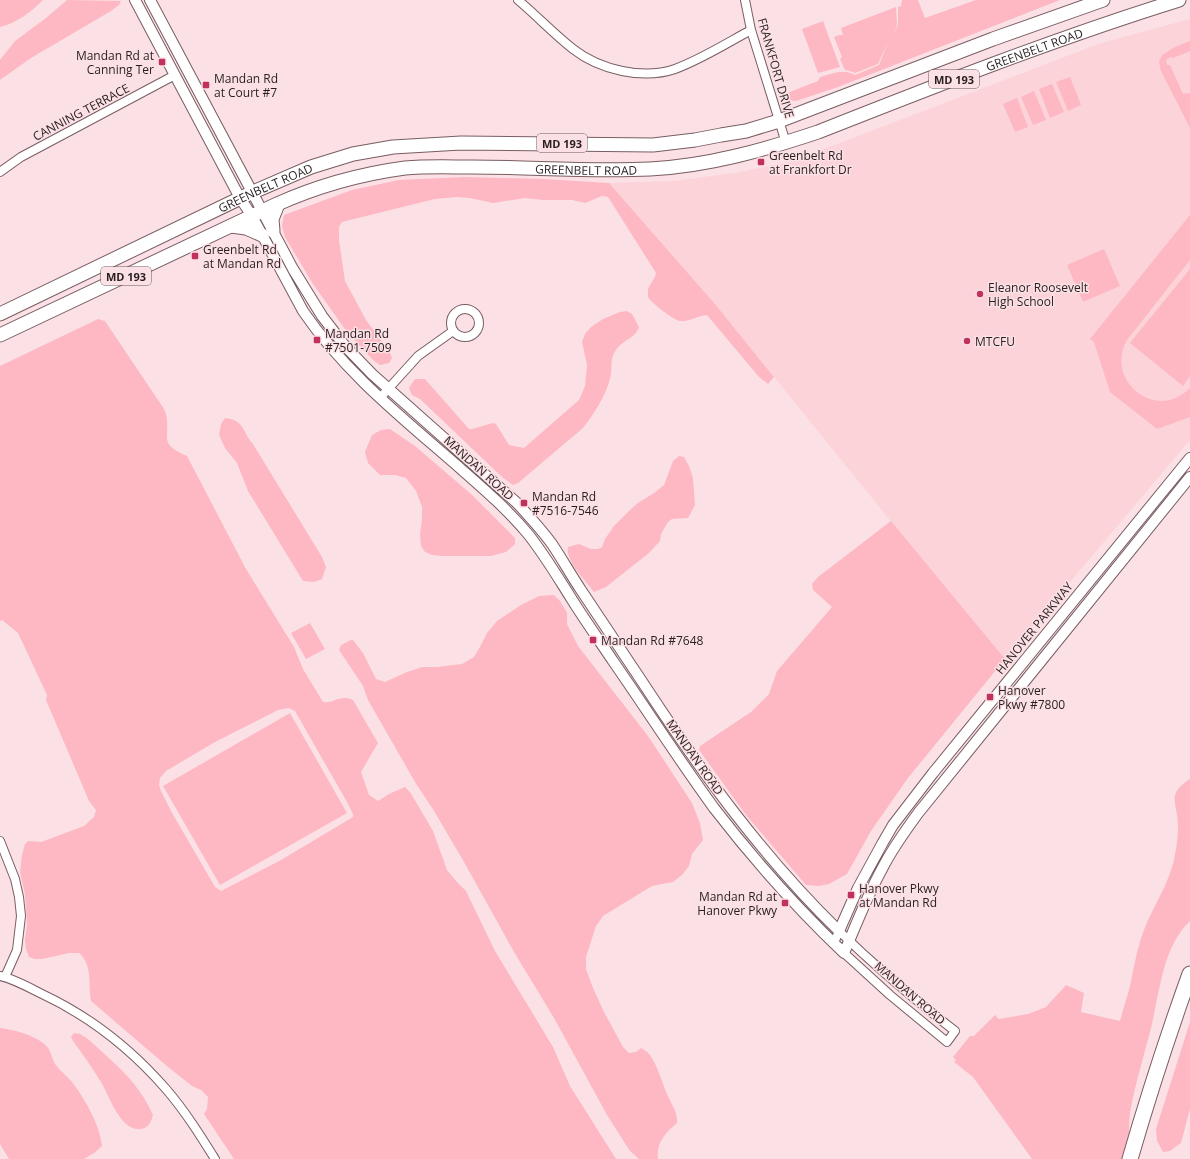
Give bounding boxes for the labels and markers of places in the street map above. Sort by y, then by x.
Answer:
place label: Mandan Rd at Canning Ter [76,47,154,78]
marker: Mandan Rd at Canning Ter [157,57,167,67]
place label: Mandan Rd at Court #7 [214,70,278,101]
marker: Mandan Rd at Court #7 [201,80,211,90]
place label: Greenbelt Rd at Frankfort Dr [769,147,852,178]
marker: Greenbelt Rd at Frankfort Dr [756,157,766,167]
place label: Greenbelt Rd at Mandan Rd [203,241,281,272]
marker: Greenbelt Rd at Mandan Rd [190,251,200,261]
place label: Eleanor Roosevelt High School [988,279,1088,310]
marker: Eleanor Roosevelt High School [975,289,985,299]
place label: Mandan Rd #7501-7509 [325,325,392,356]
place label: MTCFU [975,333,1015,350]
marker: Mandan Rd #7501-7509 [312,335,322,345]
marker: MTCFU [962,336,972,346]
place label: Mandan Rd #7516-7546 [532,488,599,519]
marker: Mandan Rd #7516-7546 [519,498,529,508]
place label: Mandan Rd #7648 [601,632,704,649]
marker: Mandan Rd #7648 [588,635,598,645]
place label: Hanover Pkwy #7800 [998,682,1065,713]
marker: Hanover Pkwy #7800 [985,692,995,702]
place label: Hanover Pkwy at Mandan Rd [859,880,940,911]
place label: Mandan Rd at Hanover Pkwy [697,888,778,919]
marker: Hanover Pkwy at Mandan Rd [846,890,856,900]
marker: Mandan Rd at Hanover Pkwy [780,898,790,908]

